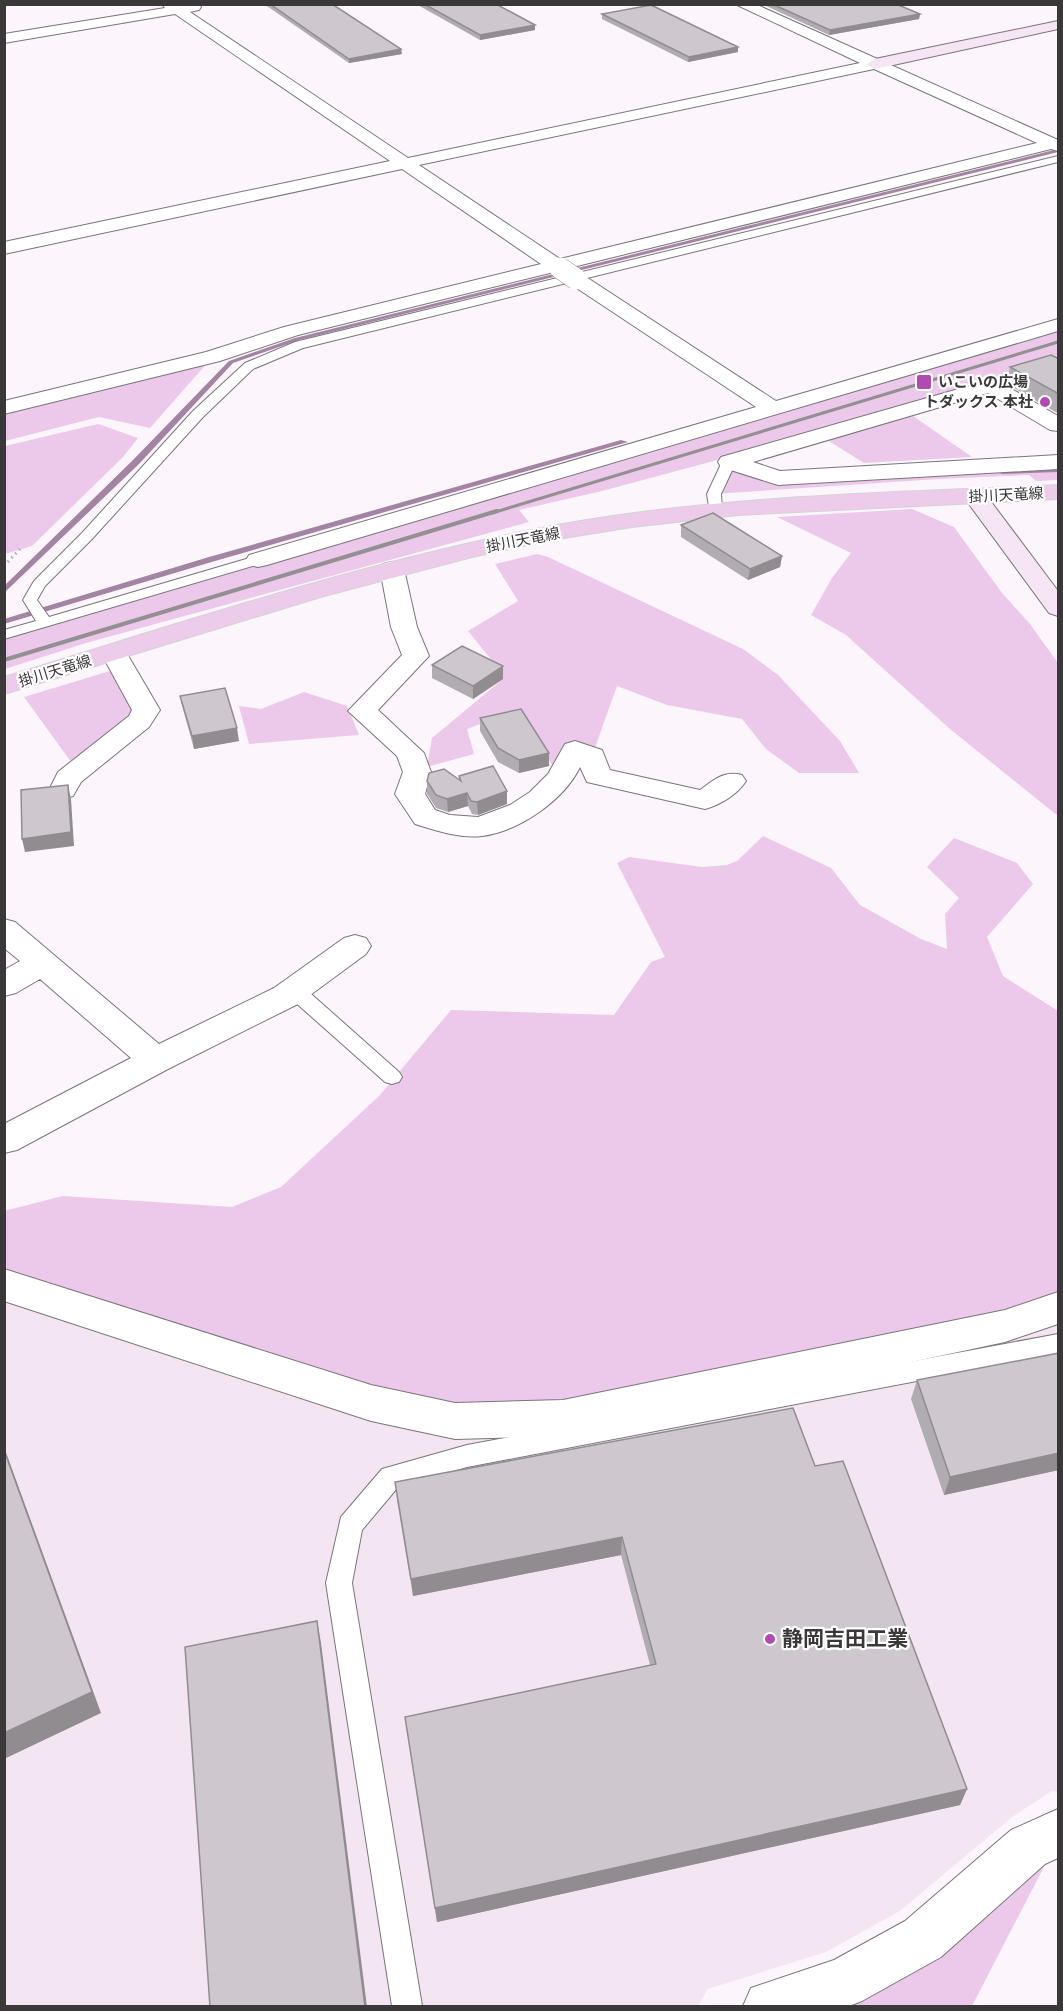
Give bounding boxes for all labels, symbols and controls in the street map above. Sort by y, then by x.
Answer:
place label: いこいの広場 [938,371,1028,393]
marker: いこいの広場 [915,373,933,391]
place label: トダックス 本社 [924,391,1033,413]
marker: トダックス 本社 [1038,395,1052,409]
street label: 掛川天竜線 [968,482,1044,508]
street label: 掛川天竜線 [484,522,562,558]
street label: 掛川天竜線 [16,650,94,692]
place label: 静岡吉田工業 [782,1624,908,1654]
marker: 静岡吉田工業 [763,1632,777,1646]

